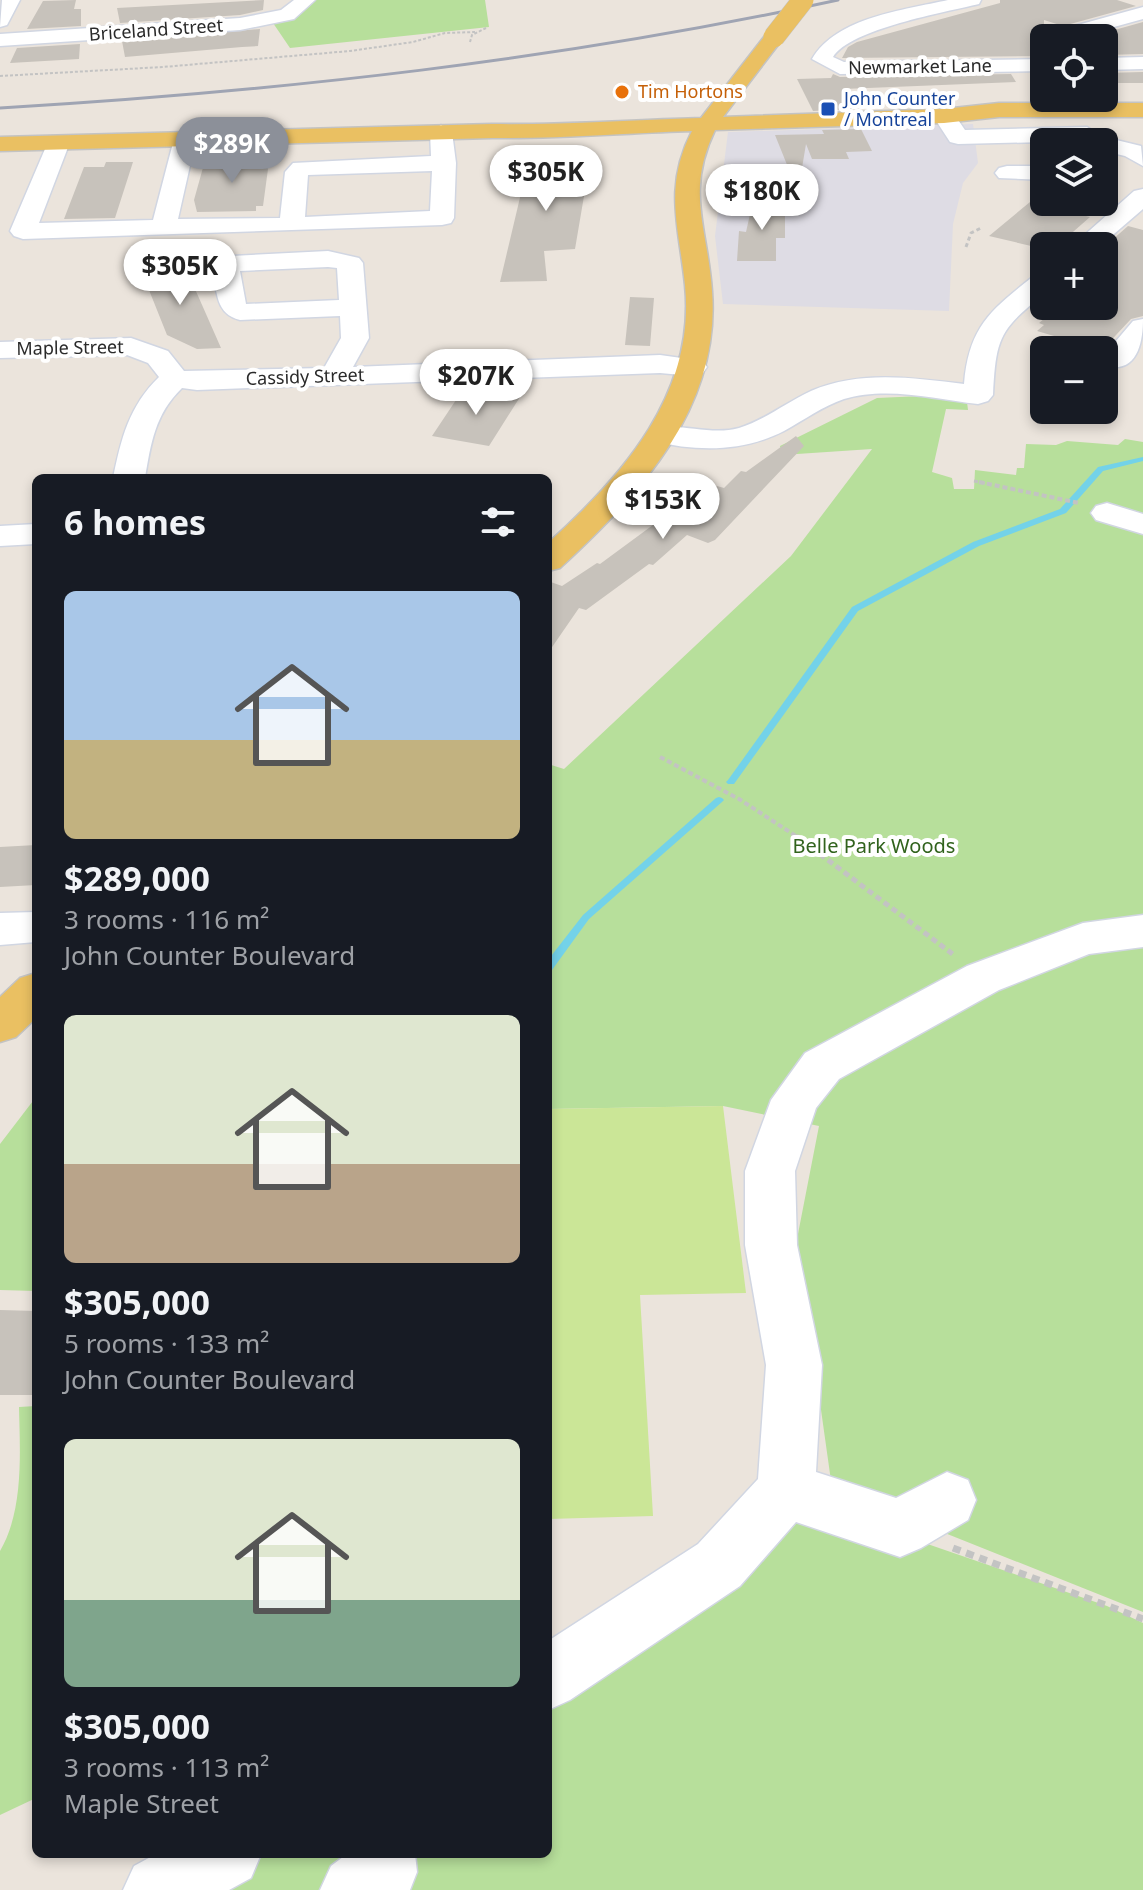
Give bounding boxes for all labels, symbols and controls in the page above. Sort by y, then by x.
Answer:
street label: Briceland Street [88,12,224,46]
map controls [1030,24,1118,424]
button: locate [1030,24,1118,112]
street label: Newmarket Lane [848,53,992,79]
place label: Tim Hortons [638,79,743,103]
marker: Tim Hortons [613,83,631,101]
place label: John Counter / Montreal [842,86,956,131]
marker: John Counter / Montreal [819,100,837,118]
pin: $289K [176,117,288,185]
text: $289K [194,125,270,161]
button: layers [1030,128,1118,216]
pin: $305K [490,145,602,213]
text: $305K [508,153,584,189]
pin: $180K [706,164,818,232]
text: $180K [724,172,800,208]
button: + [1030,232,1118,320]
pin: $305K [124,239,236,307]
text: $305K [142,247,218,283]
street label: Maple Street [16,334,124,360]
button: − [1030,336,1118,424]
pin: $207K [420,349,532,417]
text: $207K [438,357,514,393]
street label: Cassidy Street [245,362,365,390]
pin: $153K [607,473,719,541]
text: $153K [625,481,701,517]
text: 6 homes [64,499,206,545]
icon: filters [476,500,520,544]
icon: home [220,643,364,787]
park label: Belle Park Woods [793,832,955,859]
text: $289,000 [64,855,210,901]
text: 3 rooms · 116 m² [64,901,269,937]
text: John Counter Boulevard [64,937,355,973]
icon: home [220,1067,364,1211]
text: $305,000 [64,1279,210,1325]
text: 5 rooms · 133 m² [64,1325,269,1361]
text: John Counter Boulevard [64,1361,355,1397]
icon: home [220,1491,364,1635]
text: $305,000 [64,1703,210,1749]
text: 3 rooms · 113 m² [64,1749,269,1785]
text: Maple Street [64,1785,219,1821]

